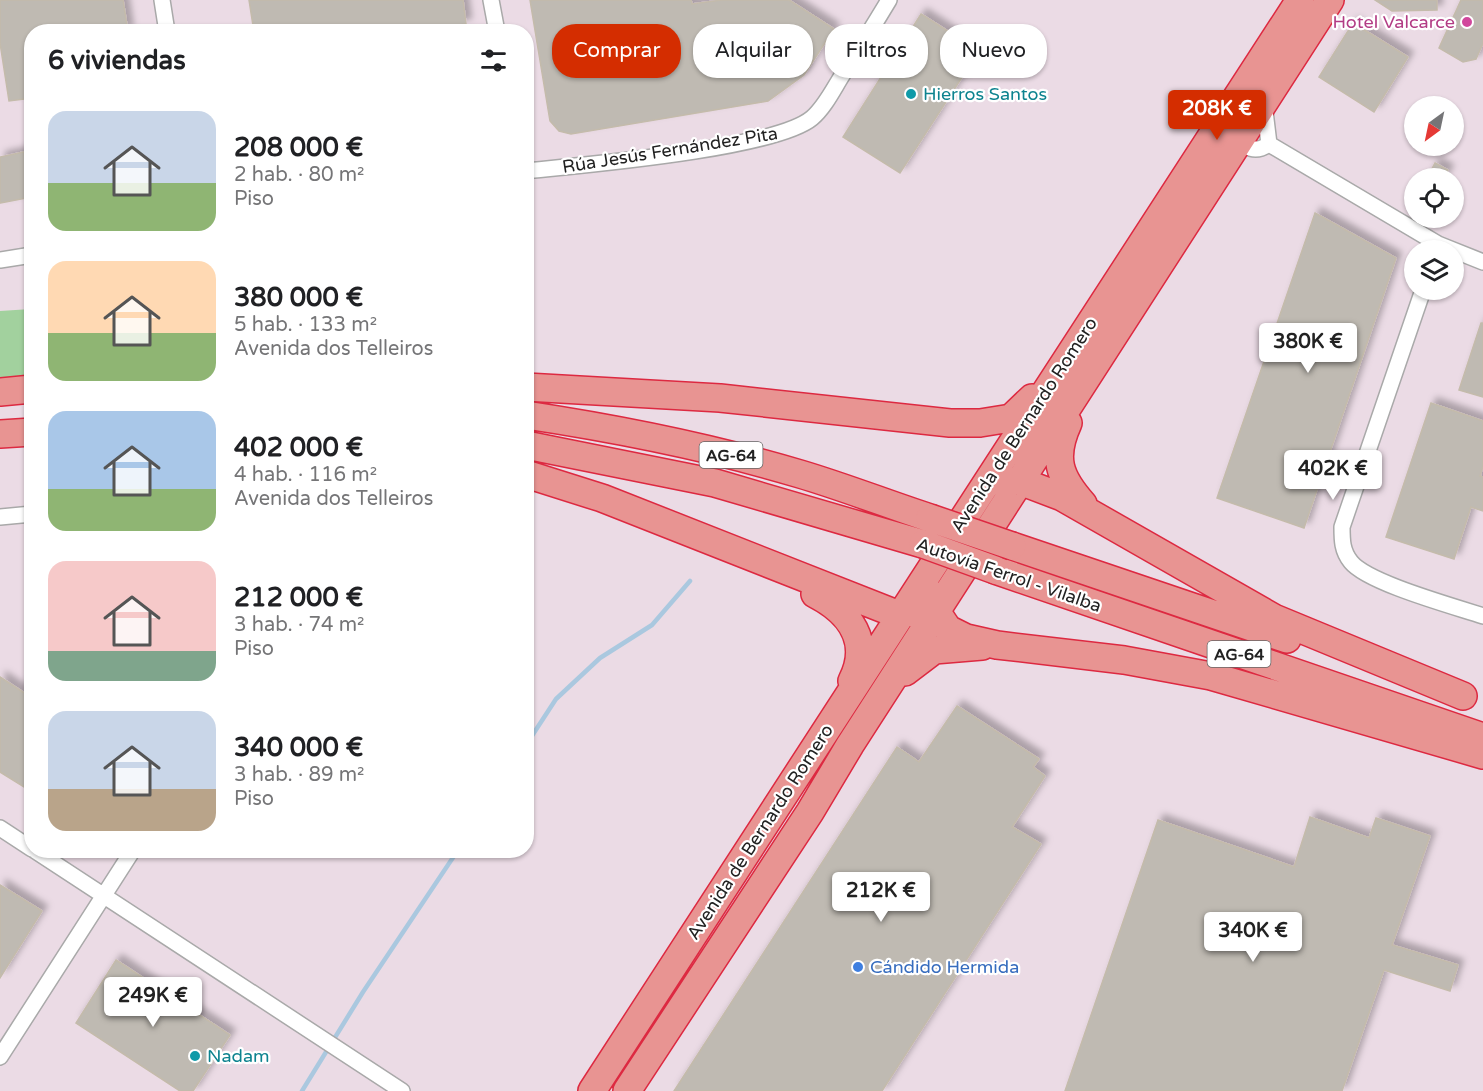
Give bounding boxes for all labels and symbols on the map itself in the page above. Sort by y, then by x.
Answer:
place label: Hotel Valcarce [1333,11,1455,33]
marker: Hotel Valcarce [1460,15,1474,29]
place label: Hierros Santos [923,83,1047,105]
marker: Hierros Santos [904,87,918,101]
pin: 208K € [1168,90,1266,141]
north arrow [1404,96,1464,156]
street label: Rúa Jesús Fernández Pita [561,122,779,178]
street label: Avenida de Bernardo Romero [946,313,1102,537]
pin: 380K € [1259,323,1357,374]
road number: AG-64 [700,442,762,468]
pin: 402K € [1284,450,1382,501]
street label: Autovía Ferrol - Vilalba [914,533,1104,617]
road number: AG-64 [1208,641,1270,667]
street label: Avenida de Bernardo Romero [682,720,838,944]
pin: 212K € [832,872,930,923]
pin: 340K € [1204,912,1302,963]
place label: Cándido Hermida [870,956,1019,978]
marker: Cándido Hermida [851,960,865,974]
pin: 249K € [104,977,202,1028]
place label: Nadam [207,1045,270,1067]
marker: Nadam [188,1049,202,1063]

